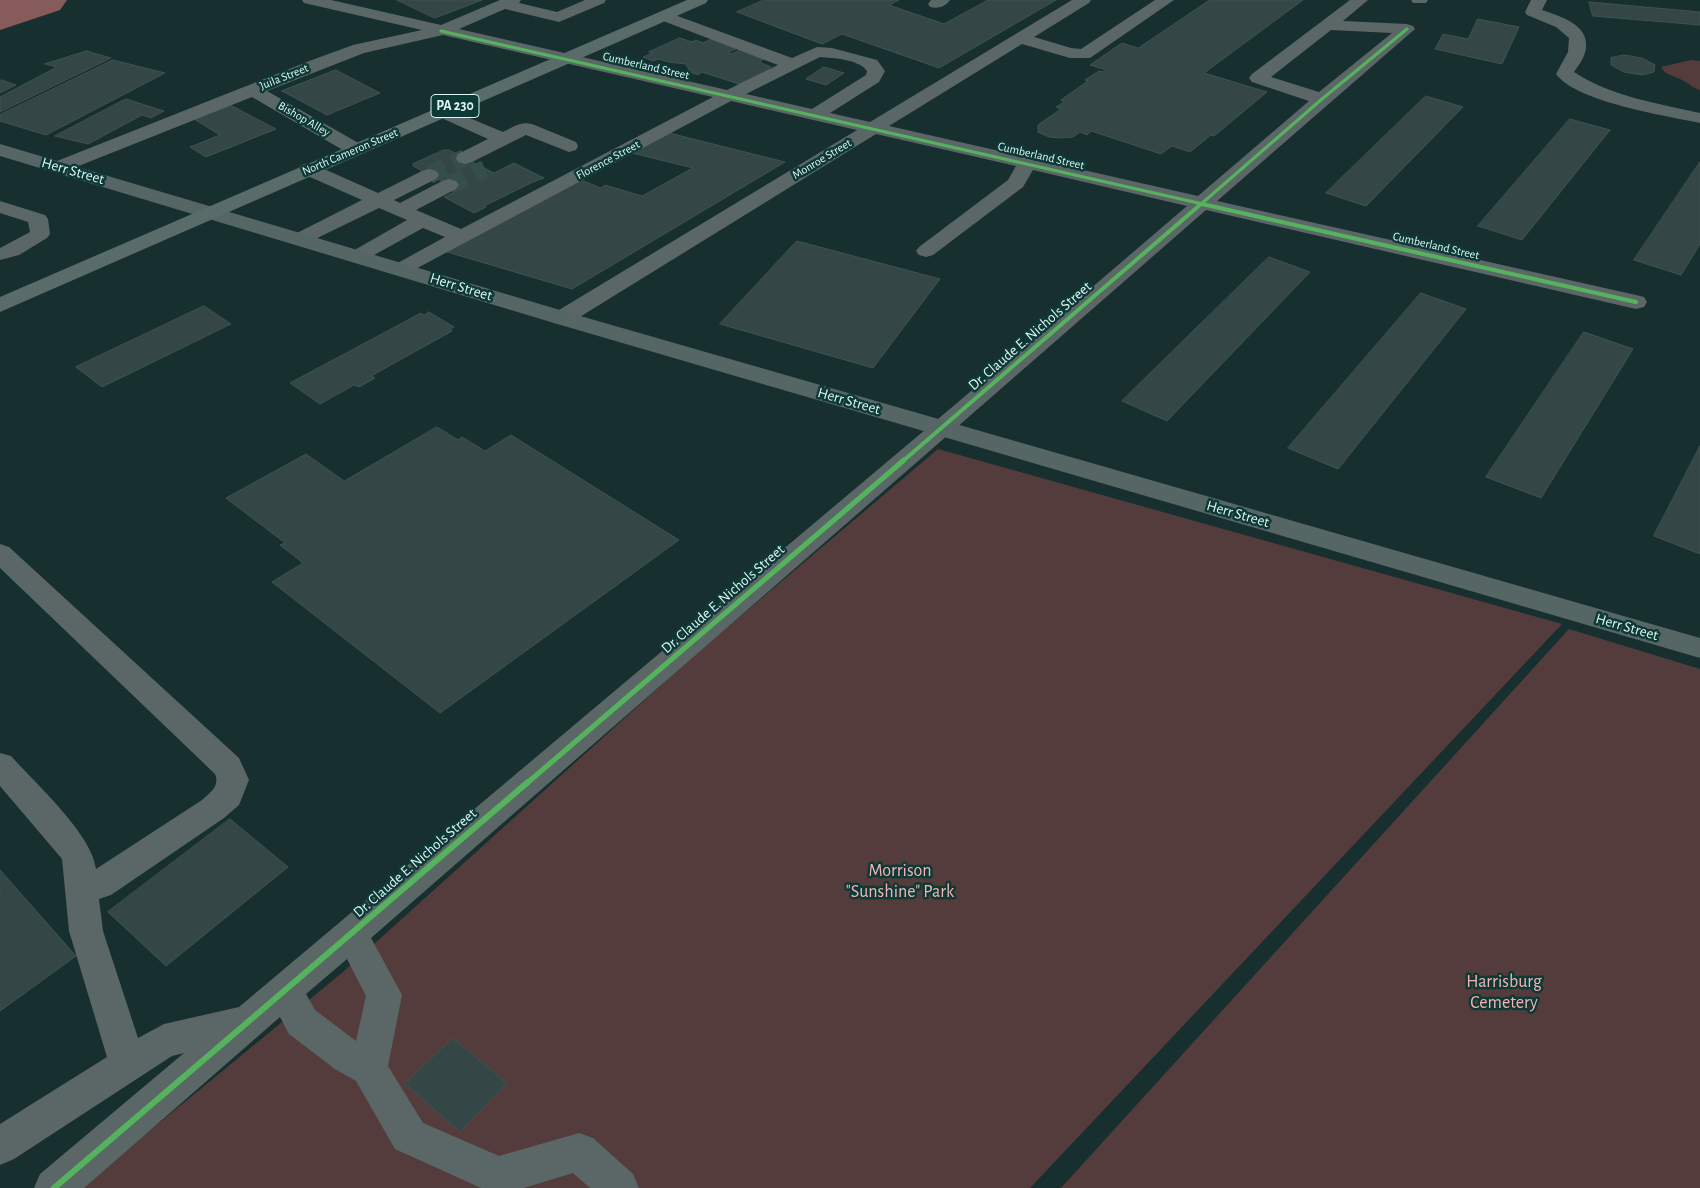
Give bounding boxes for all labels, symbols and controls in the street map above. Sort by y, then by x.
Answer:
street label: Cumberland Street [601,49,691,83]
street label: Juila Street [257,61,311,93]
road number: PA 230 [431,94,479,118]
street label: Bishop Alley [275,98,333,140]
street label: North Cameron Street [300,125,400,179]
street label: Monroe Street [790,136,854,182]
street label: Florence Street [574,137,642,183]
street label: Cumberland Street [996,139,1086,173]
street label: Herr Street [40,153,106,189]
street label: Cumberland Street [1391,229,1481,263]
street label: Herr Street [428,269,494,305]
street label: Dr. Claude E. Nichols Street [965,278,1095,394]
street label: Herr Street [816,383,882,419]
street label: Herr Street [1205,496,1271,532]
street label: Dr. Claude E. Nichols Street [658,541,788,657]
street label: Herr Street [1594,609,1660,645]
street label: Dr. Claude E. Nichols Street [350,805,480,921]
park label: Morrison "Sunshine" Park [846,860,954,902]
park label: Harrisburg Cemetery [1466,971,1542,1014]

